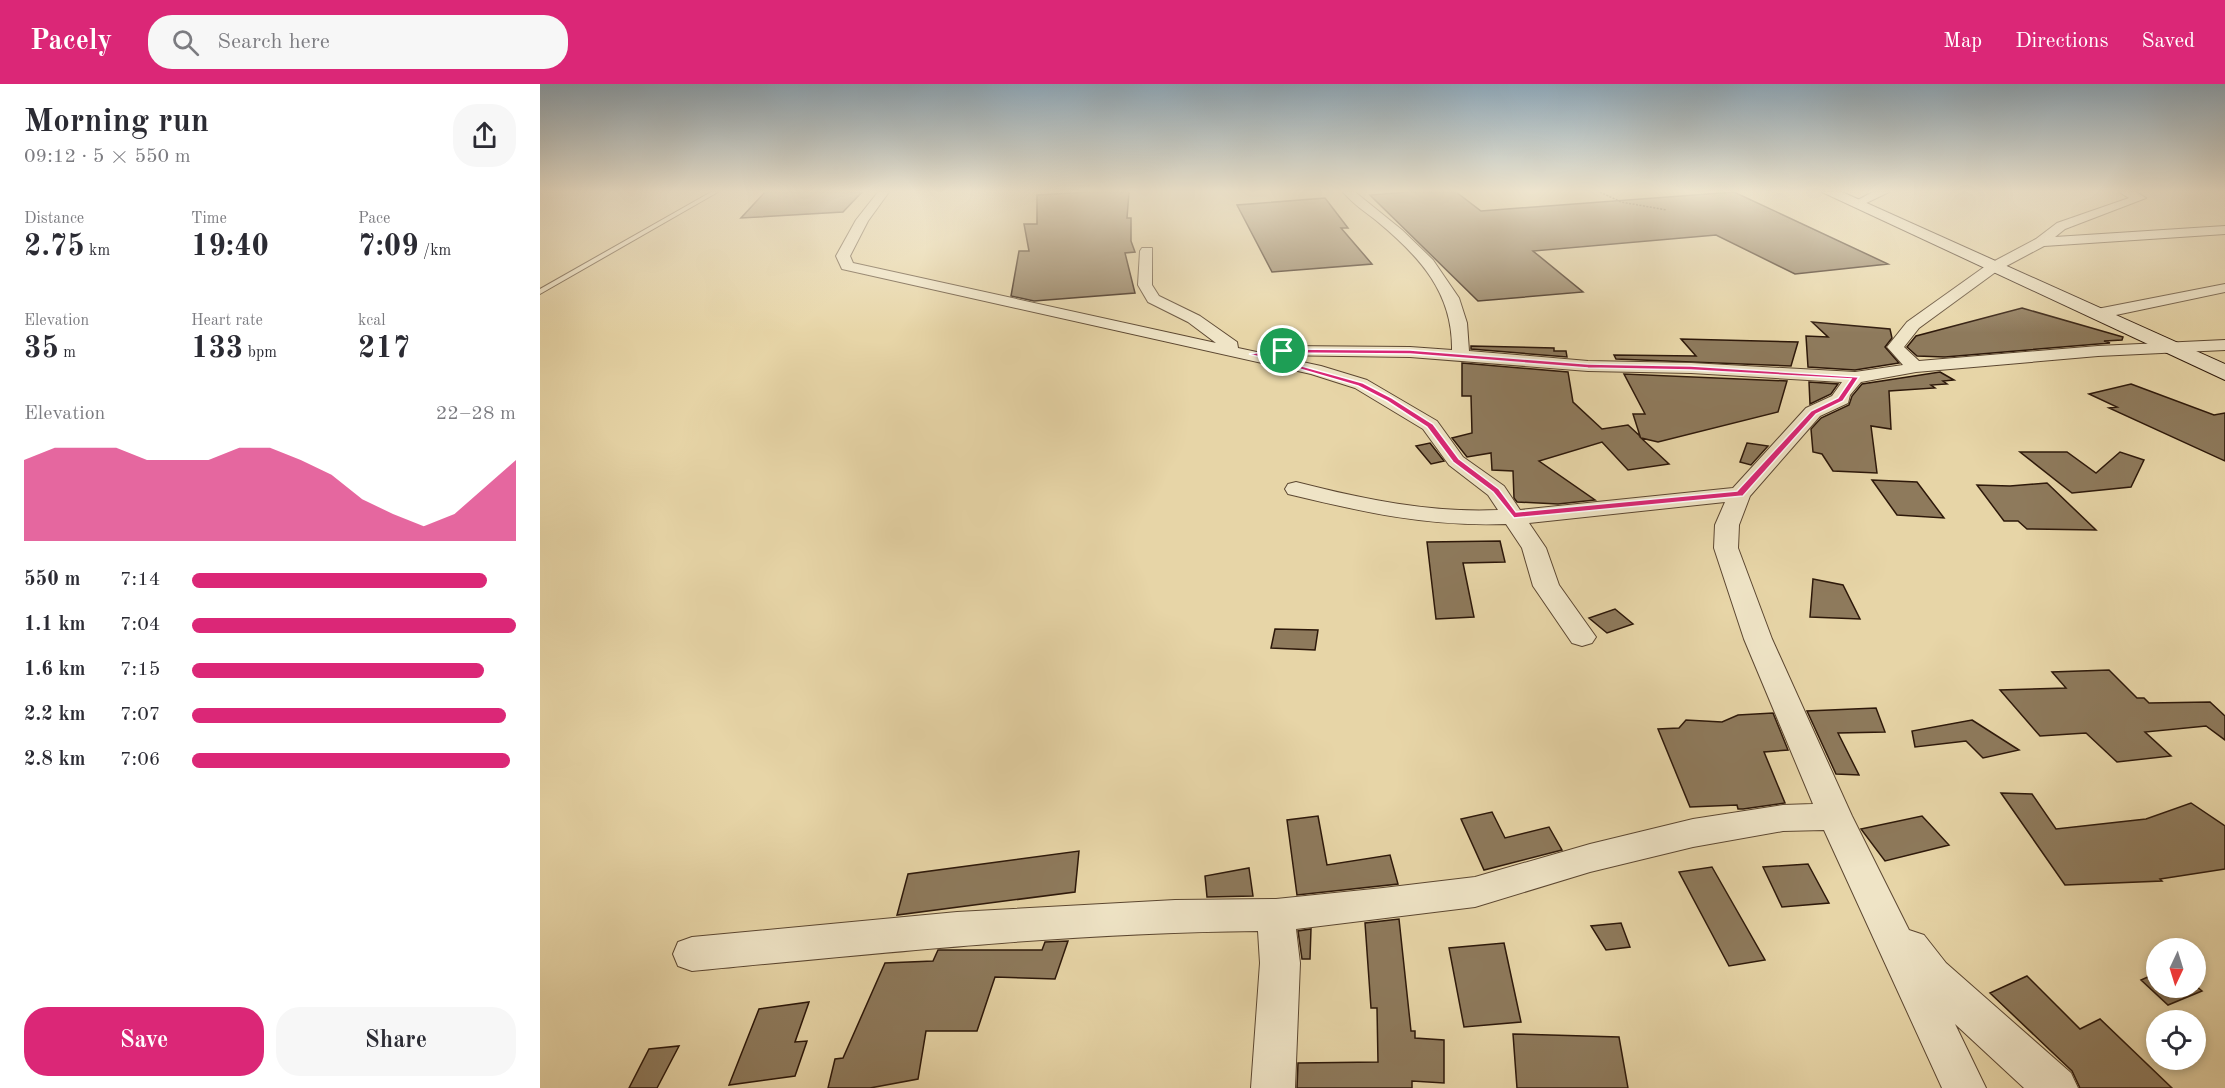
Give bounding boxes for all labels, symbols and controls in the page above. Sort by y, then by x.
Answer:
search box [148,15,568,69]
icon: search [169,26,202,59]
text: Pacely [30,28,112,56]
text: Search here [217,31,330,53]
text: Map [1943,31,1982,52]
text: Directions [2015,31,2109,52]
text: Saved [2142,31,2195,52]
button: share [453,104,516,167]
text: Morning run [24,106,209,139]
text: 09:12 · 5 × 550 m [24,147,191,167]
text: Distance [24,211,84,227]
text: Time [191,211,227,227]
text: Pace [358,211,390,227]
text: 2.75 [24,232,85,262]
text: 19:40 [191,232,269,262]
text: 7:09 [358,232,419,262]
text: km [85,243,110,259]
text: /km [419,243,451,259]
text: Elevation [24,313,89,329]
text: Heart rate [191,313,263,329]
text: kcal [358,313,386,329]
pin [1257,325,1308,376]
text: 35 [24,334,59,364]
text: 133 [191,334,243,364]
text: 217 [358,334,410,364]
icon: arrive [1266,334,1299,367]
text: m [59,345,76,361]
text: bpm [243,345,277,361]
text: Elevation [24,404,105,424]
text: 22–28 m [436,404,516,424]
text: 550 m [24,570,80,590]
text: 7:14 [120,570,160,590]
text: 1.1 km [24,615,86,635]
text: 7:04 [120,615,160,635]
text: 1.6 km [24,660,86,680]
text: 7:15 [120,660,160,680]
text: 2.2 km [24,705,86,725]
text: 7:07 [120,705,160,725]
text: 2.8 km [24,750,86,770]
text: 7:06 [120,750,160,770]
north arrow [2146,938,2206,998]
map controls [2146,938,2206,1070]
button: Save [24,1007,264,1076]
button: Share [276,1007,516,1076]
button: locate [2146,1010,2206,1070]

